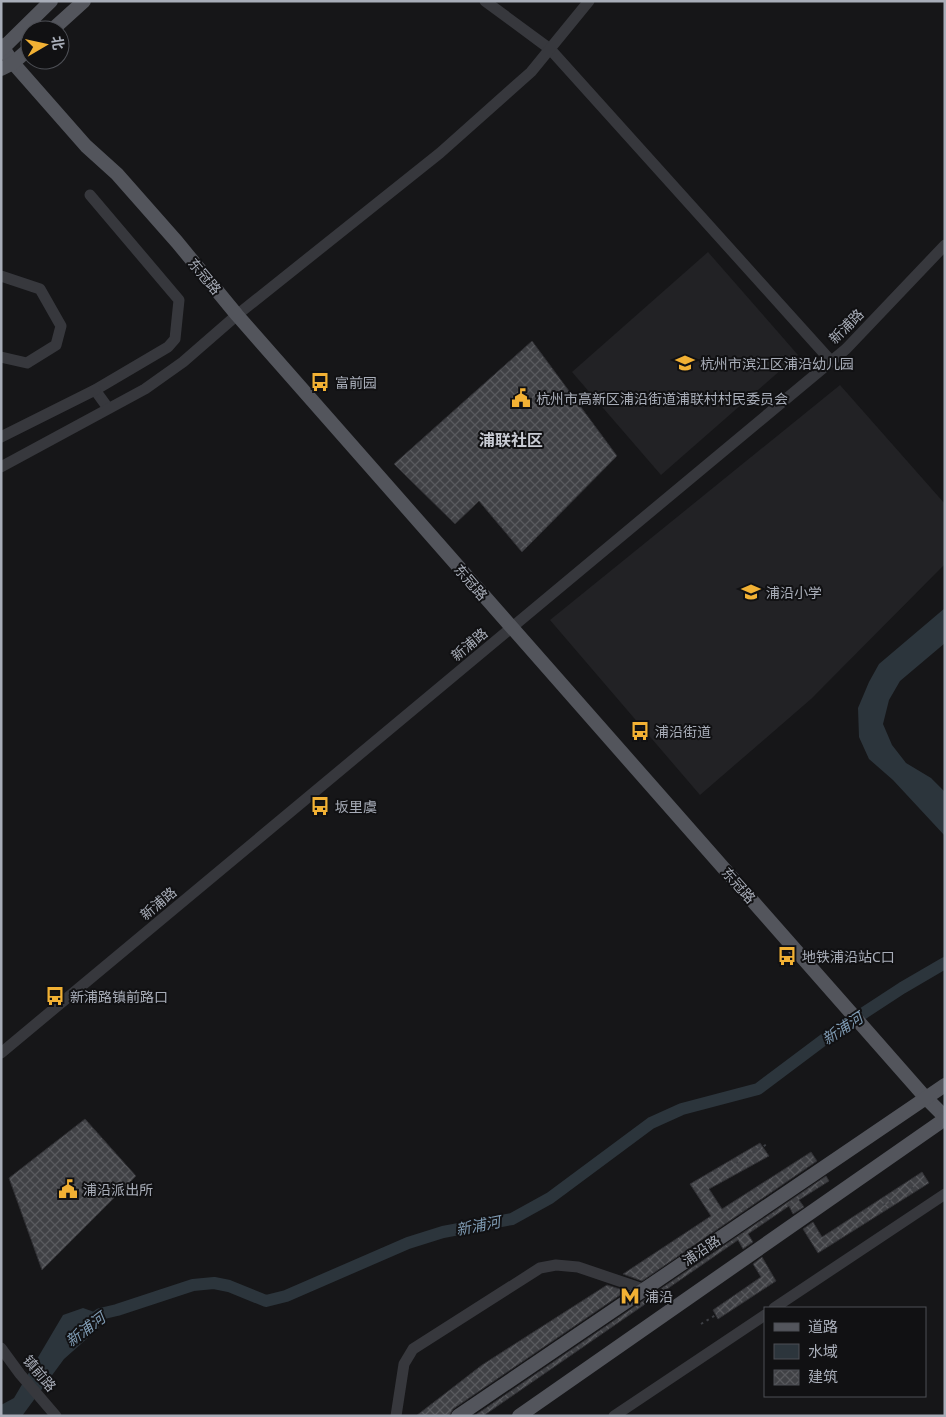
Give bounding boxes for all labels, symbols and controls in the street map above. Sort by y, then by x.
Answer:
north arrow [20,20,70,70]
text: 北 [48,34,69,51]
street label: 东冠路 [184,254,226,298]
street label: 新浦路 [824,304,868,348]
school or university icon: 杭州市滨江区浦沿幼儿园 [674,352,696,374]
place label: 杭州市滨江区浦沿幼儿园 [700,354,854,373]
bus stop icon: 富前园 [309,371,331,393]
place label: 富前园 [335,373,377,392]
public building icon: 杭州市高新区浦沿街道浦联村村民委员会 [510,387,532,409]
place label: 杭州市高新区浦沿街道浦联村村民委员会 [536,389,788,408]
district label: 浦联社区 [479,429,543,451]
street label: 东冠路 [450,560,492,604]
school or university icon: 浦沿小学 [740,581,762,603]
place label: 浦沿小学 [766,583,822,602]
street label: 新浦路 [447,623,491,665]
bus stop icon: 浦沿街道 [629,720,651,742]
place label: 浦沿街道 [655,722,711,741]
bus stop icon: 坂里虞 [309,795,331,817]
place label: 坂里虞 [335,797,377,816]
street label: 东冠路 [718,863,760,907]
street label: 新浦路 [136,882,180,924]
bus stop icon: 地铁浦沿站C口 [776,945,798,967]
place label: 地铁浦沿站C口 [802,947,895,966]
bus stop icon: 新浦路镇前路口 [44,985,66,1007]
place label: 新浦路镇前路口 [70,987,168,1006]
water label: 新浦河 [818,1006,869,1049]
public building icon: 浦沿派出所 [57,1178,79,1200]
place label: 浦沿派出所 [83,1180,153,1199]
water label: 新浦河 [454,1210,505,1239]
street label: 浦沿路 [678,1230,724,1270]
metro station icon: 浦沿 [619,1285,641,1307]
place label: 浦沿 [645,1287,673,1306]
water label: 新浦河 [61,1306,111,1351]
legend [764,1307,926,1397]
text: 道路 [808,1316,838,1336]
text: 水域 [808,1341,838,1361]
street label: 镇前路 [19,1351,61,1395]
text: 建筑 [808,1366,838,1386]

